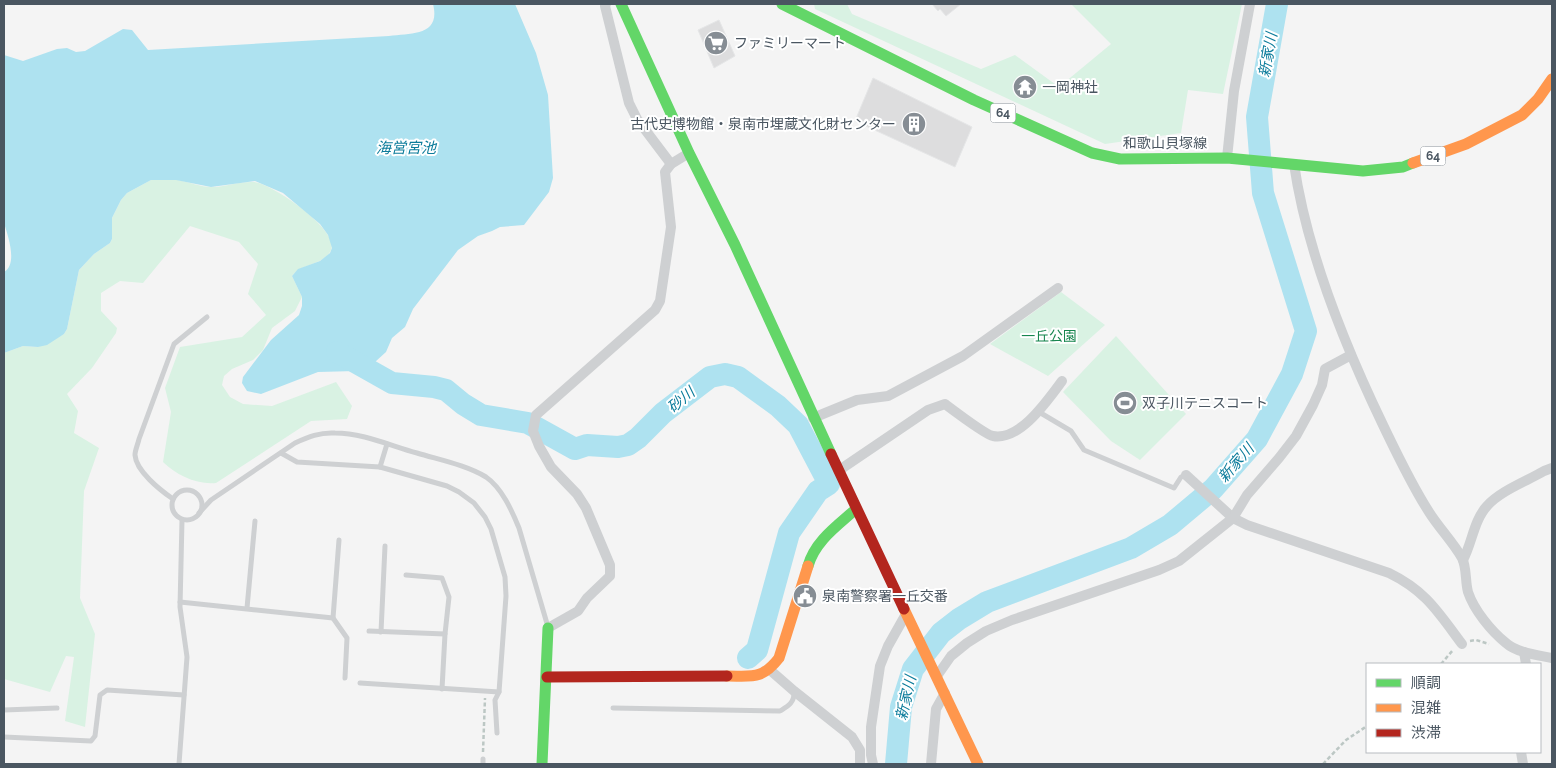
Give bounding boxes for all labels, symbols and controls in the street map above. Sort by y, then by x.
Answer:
water label: 新家川 [1255,29,1281,79]
supermarket icon: ファミリーマート [703,30,729,56]
place label: ファミリーマート [734,35,846,51]
temple icon: 一岡神社 [1012,74,1038,100]
place label: 一岡神社 [1042,79,1098,95]
road number: 64 [990,104,1016,122]
building icon: 古代史博物館・泉南市埋蔵文化財センター [901,111,927,137]
place label: 古代史博物館・泉南市埋蔵文化財センター [630,116,896,132]
street label: 和歌山貝塚線 [1123,135,1207,151]
water label: 海営宮池 [376,139,438,157]
road number: 64 [1420,146,1446,166]
park label: 一丘公園 [1021,328,1077,344]
water label: 砂川 [664,382,700,417]
sports icon: 双子川テニスコート [1112,390,1138,416]
place label: 双子川テニスコート [1142,395,1268,411]
water label: 新家川 [1214,439,1259,486]
public building icon: 泉南警察署一丘交番 [792,583,818,609]
place label: 泉南警察署一丘交番 [822,588,948,604]
legend [1366,663,1541,753]
water label: 新家川 [892,672,920,722]
text: 順調 [1411,674,1441,692]
text: 混雑 [1411,699,1441,717]
text: 渋滞 [1411,724,1441,742]

